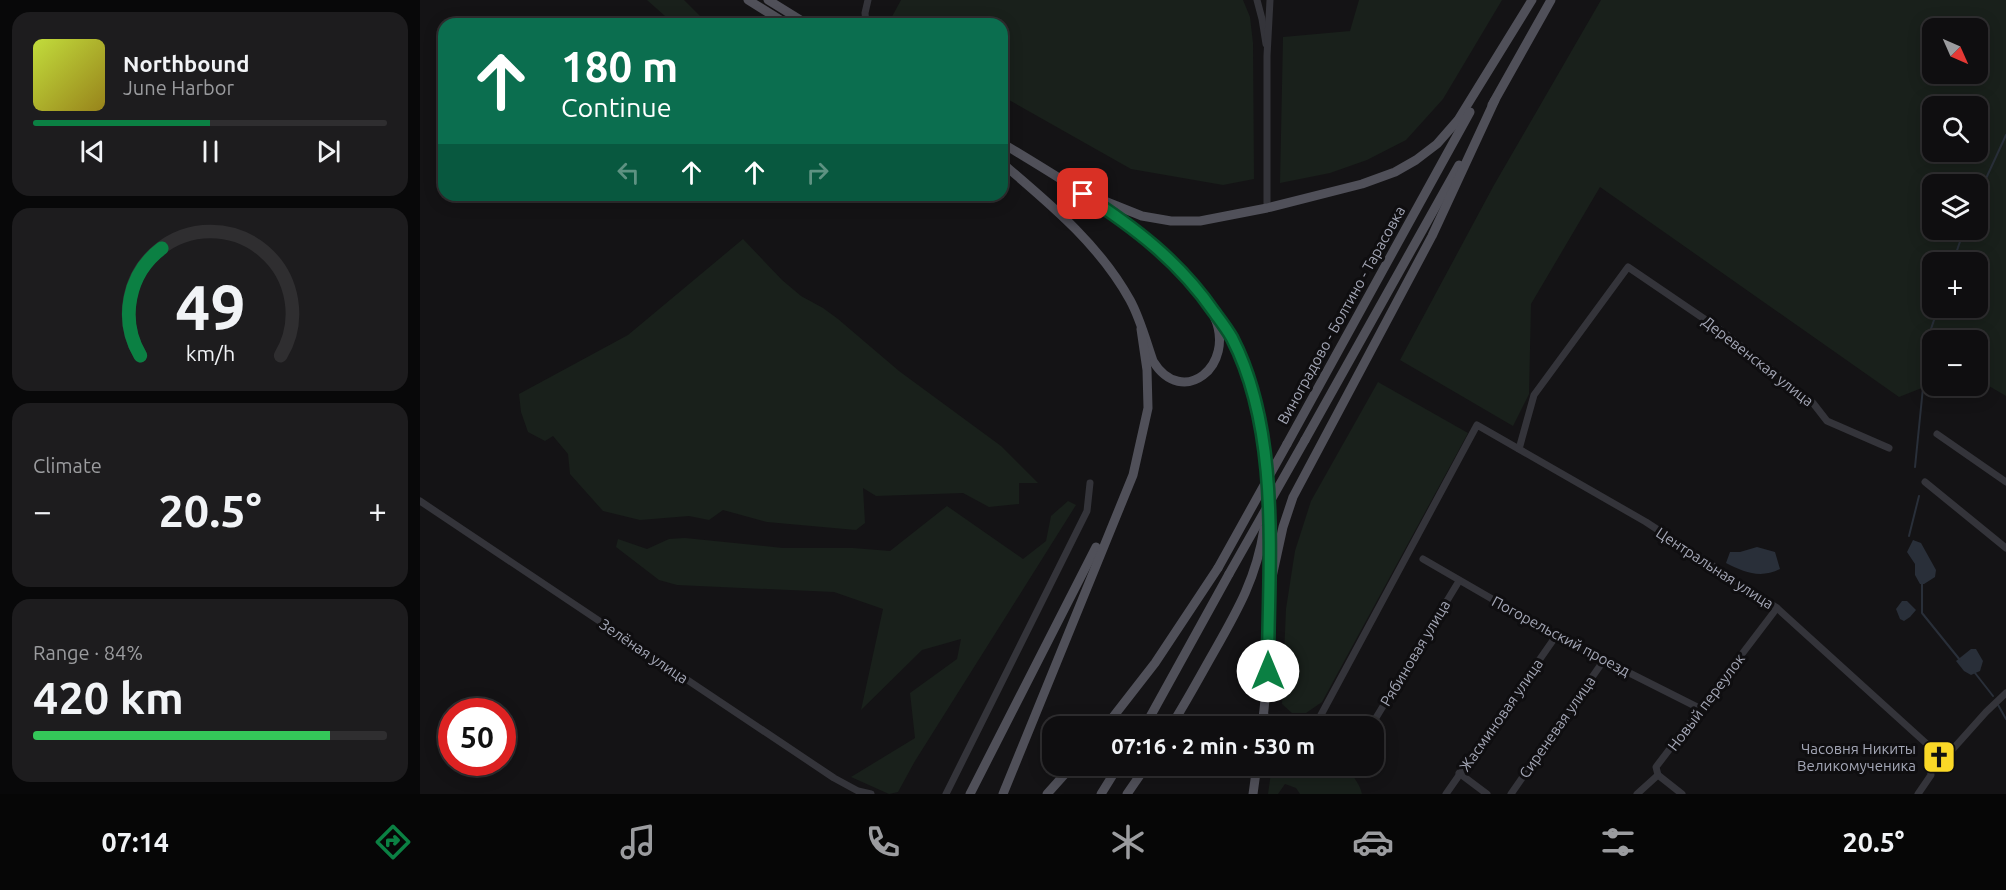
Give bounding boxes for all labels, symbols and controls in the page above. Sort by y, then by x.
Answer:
north arrow [1922,18,1988,84]
map controls [1922,18,1988,396]
icon: ahead [462,42,540,120]
text: 180 m [561,43,678,90]
text: Northbound [123,51,249,76]
text: June Harbor [123,76,234,99]
text: Continue [561,92,672,122]
button: search [1922,96,1988,162]
icon: previous [76,135,109,168]
icon: pause [194,135,227,168]
icon: next [312,135,345,168]
icon: left [612,156,645,189]
icon: ahead [675,156,708,189]
icon: ahead [738,156,771,189]
icon: right [801,156,834,189]
pin [1057,168,1108,219]
button: layers [1922,174,1988,240]
icon: arrive [1066,177,1099,210]
street label: Виноградово - Болтино - Тарасовка [1274,203,1408,427]
button: + [1922,252,1988,318]
text: 49 [175,272,245,342]
street label: Деревенская улица [1699,312,1817,410]
button: − [1922,330,1988,396]
text: km/h [185,342,235,366]
text: Climate [33,454,102,477]
text: 20.5° [158,485,262,536]
text: − [33,492,52,529]
text: + [368,492,387,529]
street label: Центральная улица [1653,524,1777,612]
street label: Погорельский проезд [1489,592,1633,680]
street label: Рябиновая улица [1377,597,1453,709]
street label: Зелёная улица [597,615,691,687]
position arrow [1236,639,1300,703]
text: Range · 84% [33,641,143,664]
street label: Новый переулок [1664,650,1748,754]
street label: Жасминовая улица [1456,655,1546,775]
text: 420 km [33,672,184,723]
street label: Сиреневая улица [1515,673,1599,781]
speed limit sign: 50 [438,698,516,776]
text: 07:16 · 2 min · 530 m [1111,733,1315,758]
church icon: Часовня Никиты Великомученика [1921,739,1957,775]
place label: Часовня Никиты Великомученика [1797,740,1916,774]
icon: directions [372,821,414,863]
icon: music [617,821,659,863]
icon: phone [862,821,904,863]
icon: climate [1107,821,1149,863]
icon: car [1352,821,1394,863]
icon: filters [1597,821,1639,863]
text: 07:14 [102,827,169,857]
text: 20.5° [1843,827,1904,857]

